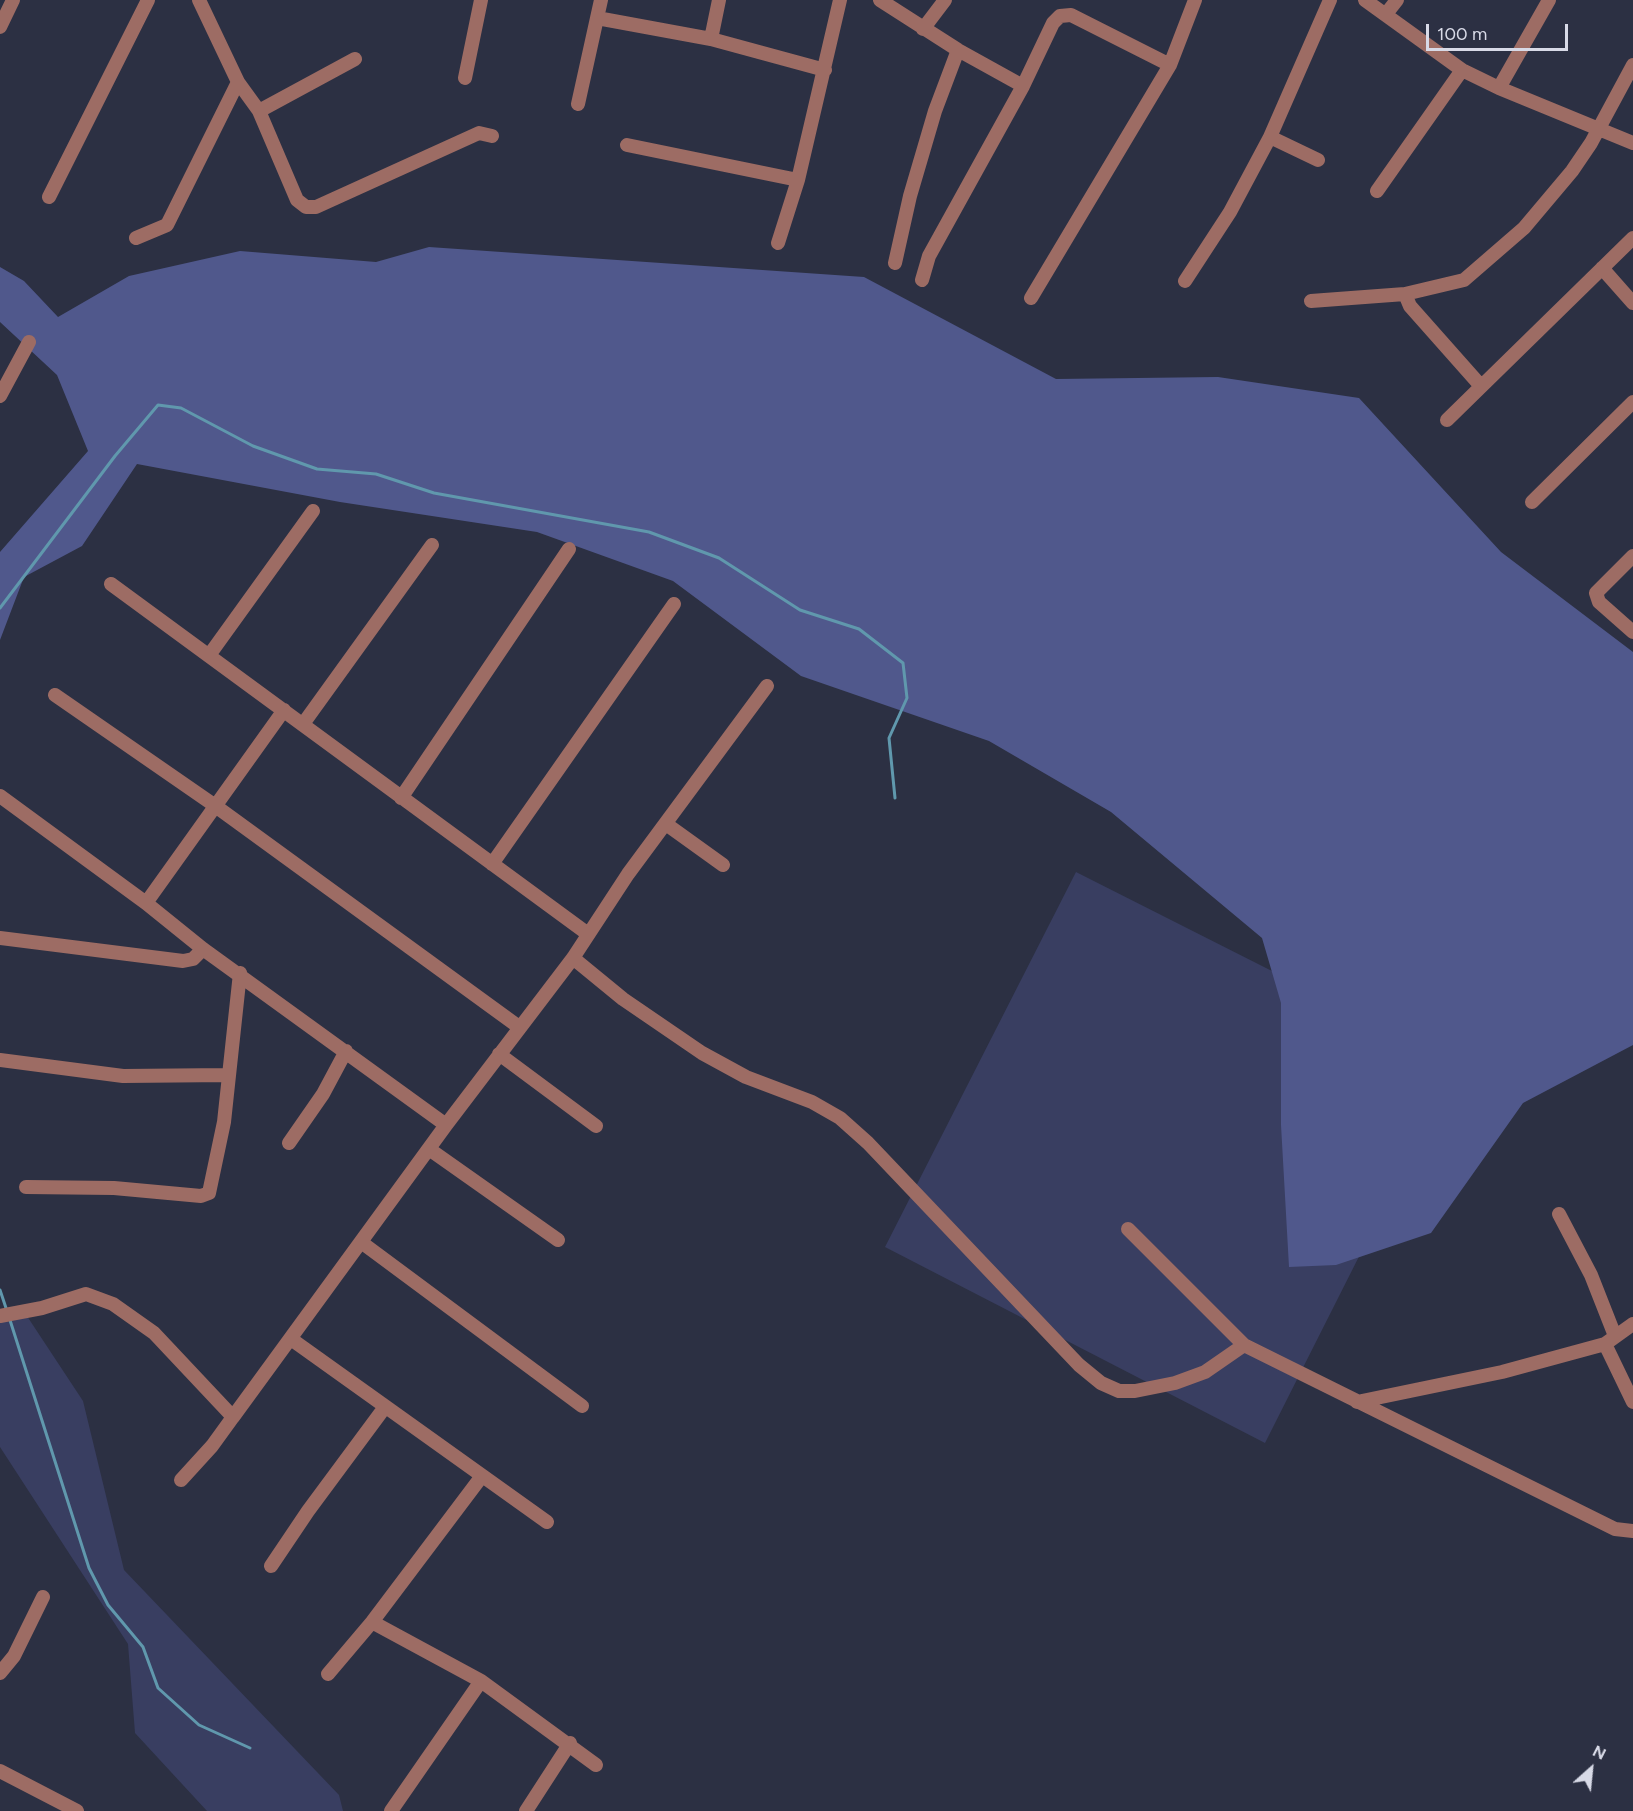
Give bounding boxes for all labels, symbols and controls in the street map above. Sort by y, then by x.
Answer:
scale bar [1429,12,1572,50]
text: 100 m [1437,23,1487,45]
north arrow [1561,1739,1621,1799]
text: N [1590,1741,1609,1764]

